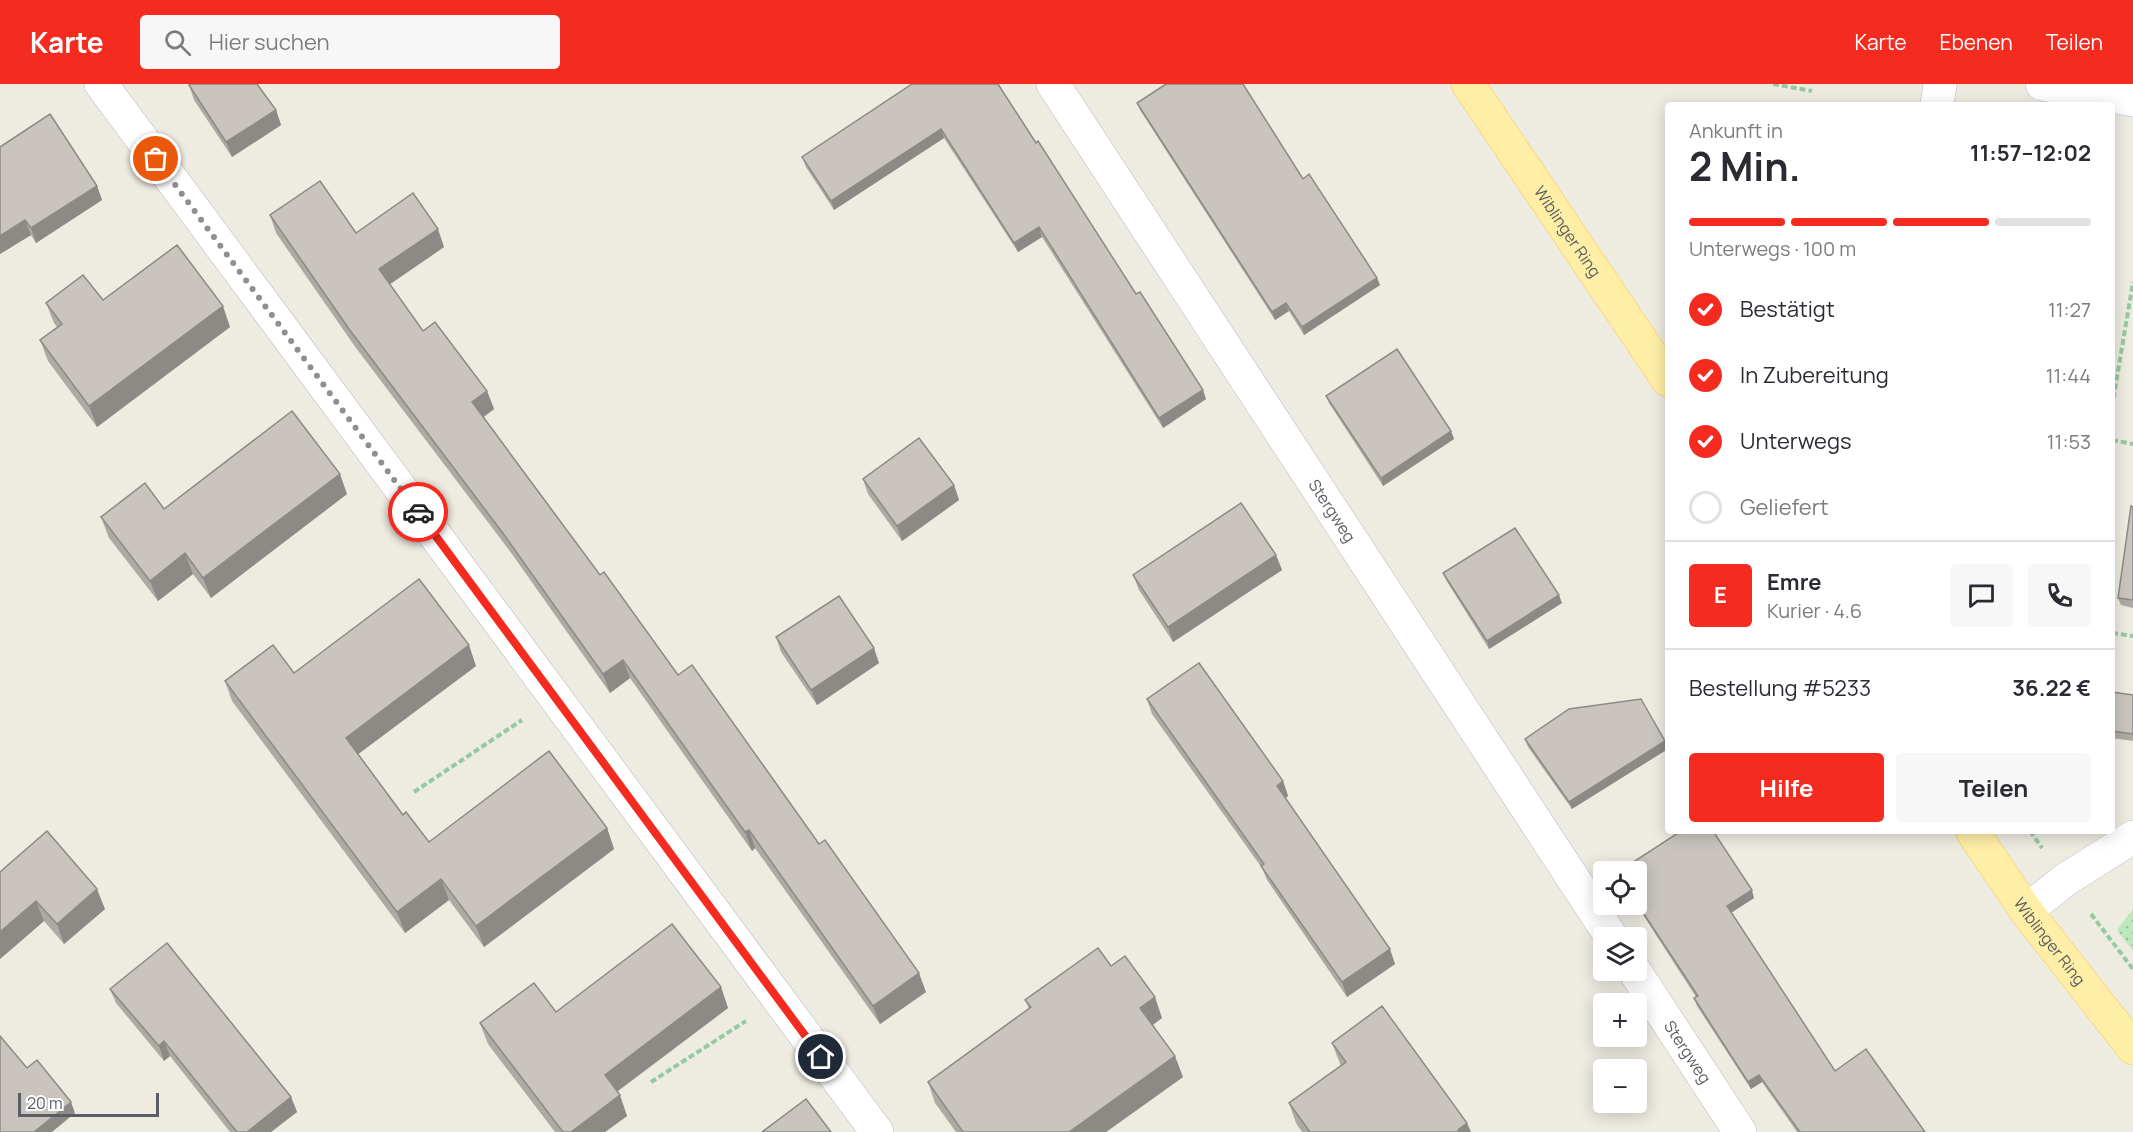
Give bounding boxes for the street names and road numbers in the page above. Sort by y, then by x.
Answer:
street label: Wiblinger Ring [1529,182,1606,281]
street label: Stergweg [1304,475,1361,546]
street label: Wiblinger Ring [2009,893,2091,990]
street label: Stergweg [1659,1016,1716,1088]

